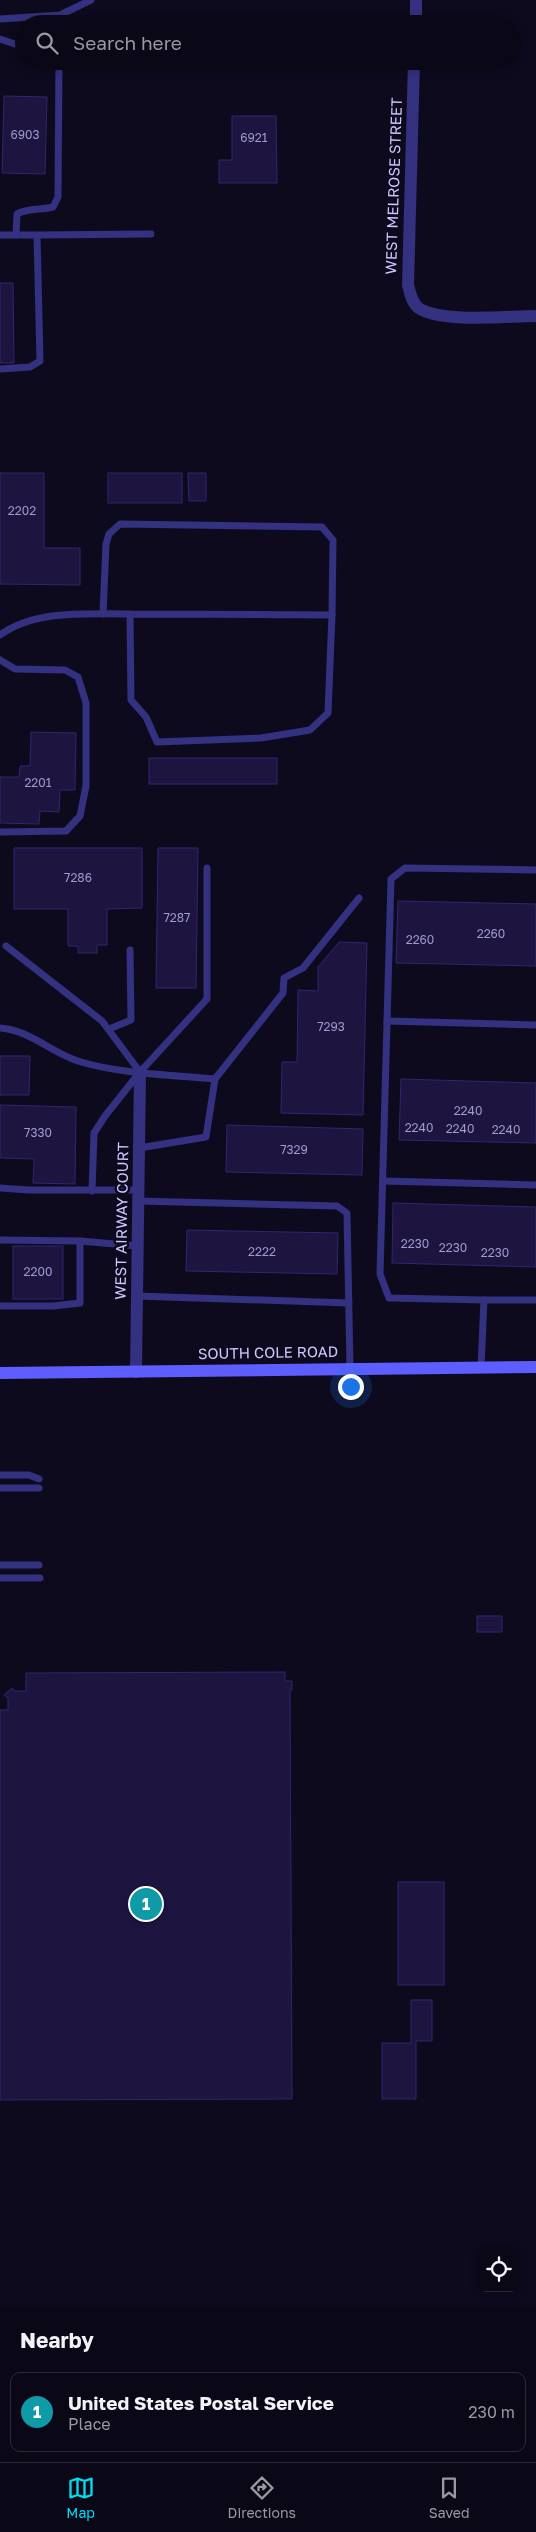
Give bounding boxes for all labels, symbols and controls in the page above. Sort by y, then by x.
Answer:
search box [15,15,521,70]
icon: search [33,29,61,57]
text: Search here [73,31,182,54]
street label: WEST MELROSE STREET [381,97,405,275]
house number: 6903 [11,127,39,142]
house number: 6921 [240,130,268,145]
house number: 2202 [8,503,36,518]
house number: 2201 [24,775,52,790]
house number: 7286 [64,870,92,885]
house number: 7287 [163,910,191,925]
house number: 2260 [477,926,505,941]
house number: 2260 [406,932,434,947]
house number: 7293 [317,1019,345,1034]
house number: 2240 [454,1103,482,1118]
house number: 2240 [405,1120,433,1135]
house number: 2240 [446,1121,474,1136]
house number: 2240 [492,1122,520,1137]
house number: 7330 [24,1125,52,1140]
street label: WEST AIRWAY COURT [111,1142,131,1300]
house number: 7329 [280,1142,308,1157]
house number: 2230 [401,1236,429,1251]
house number: 2230 [439,1240,467,1255]
house number: 2222 [248,1244,276,1259]
house number: 2230 [481,1245,509,1260]
house number: 2200 [24,1264,52,1279]
street label: SOUTH COLE ROAD [198,1342,338,1362]
your location [338,1374,364,1400]
pin: 1 [130,1885,162,1923]
map controls [476,2247,521,2292]
button: locate [476,2247,521,2292]
text: Nearby [20,2327,94,2353]
text: United States Postal Service [68,2391,334,2414]
text: 1 [33,2402,41,2422]
text: 230 m [468,2402,515,2422]
text: Place [68,2414,111,2434]
tab: Map [66,2474,95,2521]
tab: Directions [228,2474,296,2521]
tab: Saved [429,2474,470,2521]

